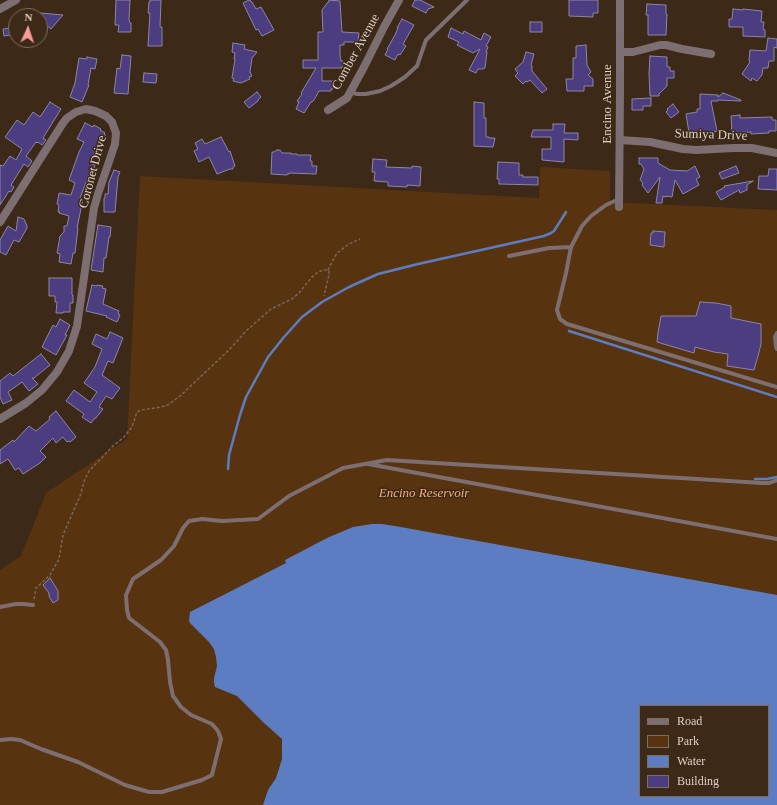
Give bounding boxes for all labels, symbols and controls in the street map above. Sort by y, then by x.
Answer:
north arrow [8,8,48,48]
text: N [24,11,33,23]
street label: Comber Avenue [329,11,383,93]
street label: Encino Avenue [600,64,616,144]
street label: Sumiya Drive [674,126,748,144]
street label: Coronet Drive [76,134,110,210]
park label: Encino Reservoir [379,486,469,502]
legend [639,705,769,797]
text: Road [677,714,702,728]
text: Park [677,734,699,748]
text: Water [677,754,705,768]
text: Building [677,774,719,788]

